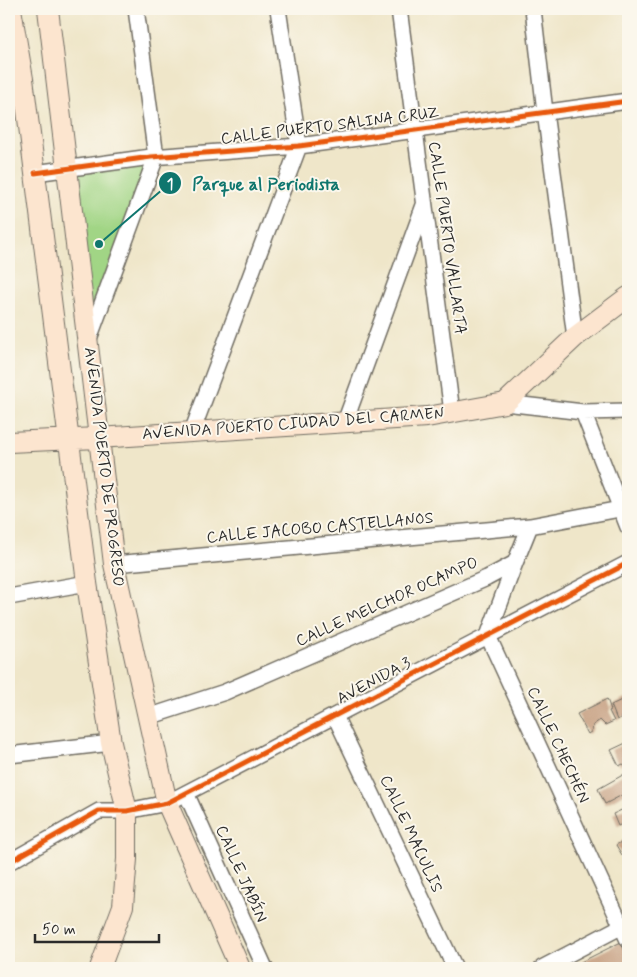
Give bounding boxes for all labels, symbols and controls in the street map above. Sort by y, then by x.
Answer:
street label: CALLE PUERTO SALINA CRUZ [220,102,441,150]
street label: CALLE PUERTO VALLARTA [423,140,471,336]
callout: Parque al Periodista [158,167,349,200]
text: Parque al Periodista [192,173,340,197]
text: 1 [167,175,173,195]
street label: AVENIDA PUERTO DE PROGRESO [79,346,129,588]
street label: AVENIDA PUERTO CIUDAD DEL CARMEN [141,403,445,445]
street label: CALLE JACOBO CASTELLANOS [206,508,434,548]
street label: CALLE MELCHOR OCAMPO [293,552,481,652]
street label: AVENIDA 3 [333,653,415,709]
street label: CALLE CHECHÉN [522,684,594,806]
street label: CALLE MACULIS [375,772,447,896]
street label: CALLE JABÍN [210,822,272,926]
scale bar [35,912,159,944]
text: 50 m [42,920,76,940]

